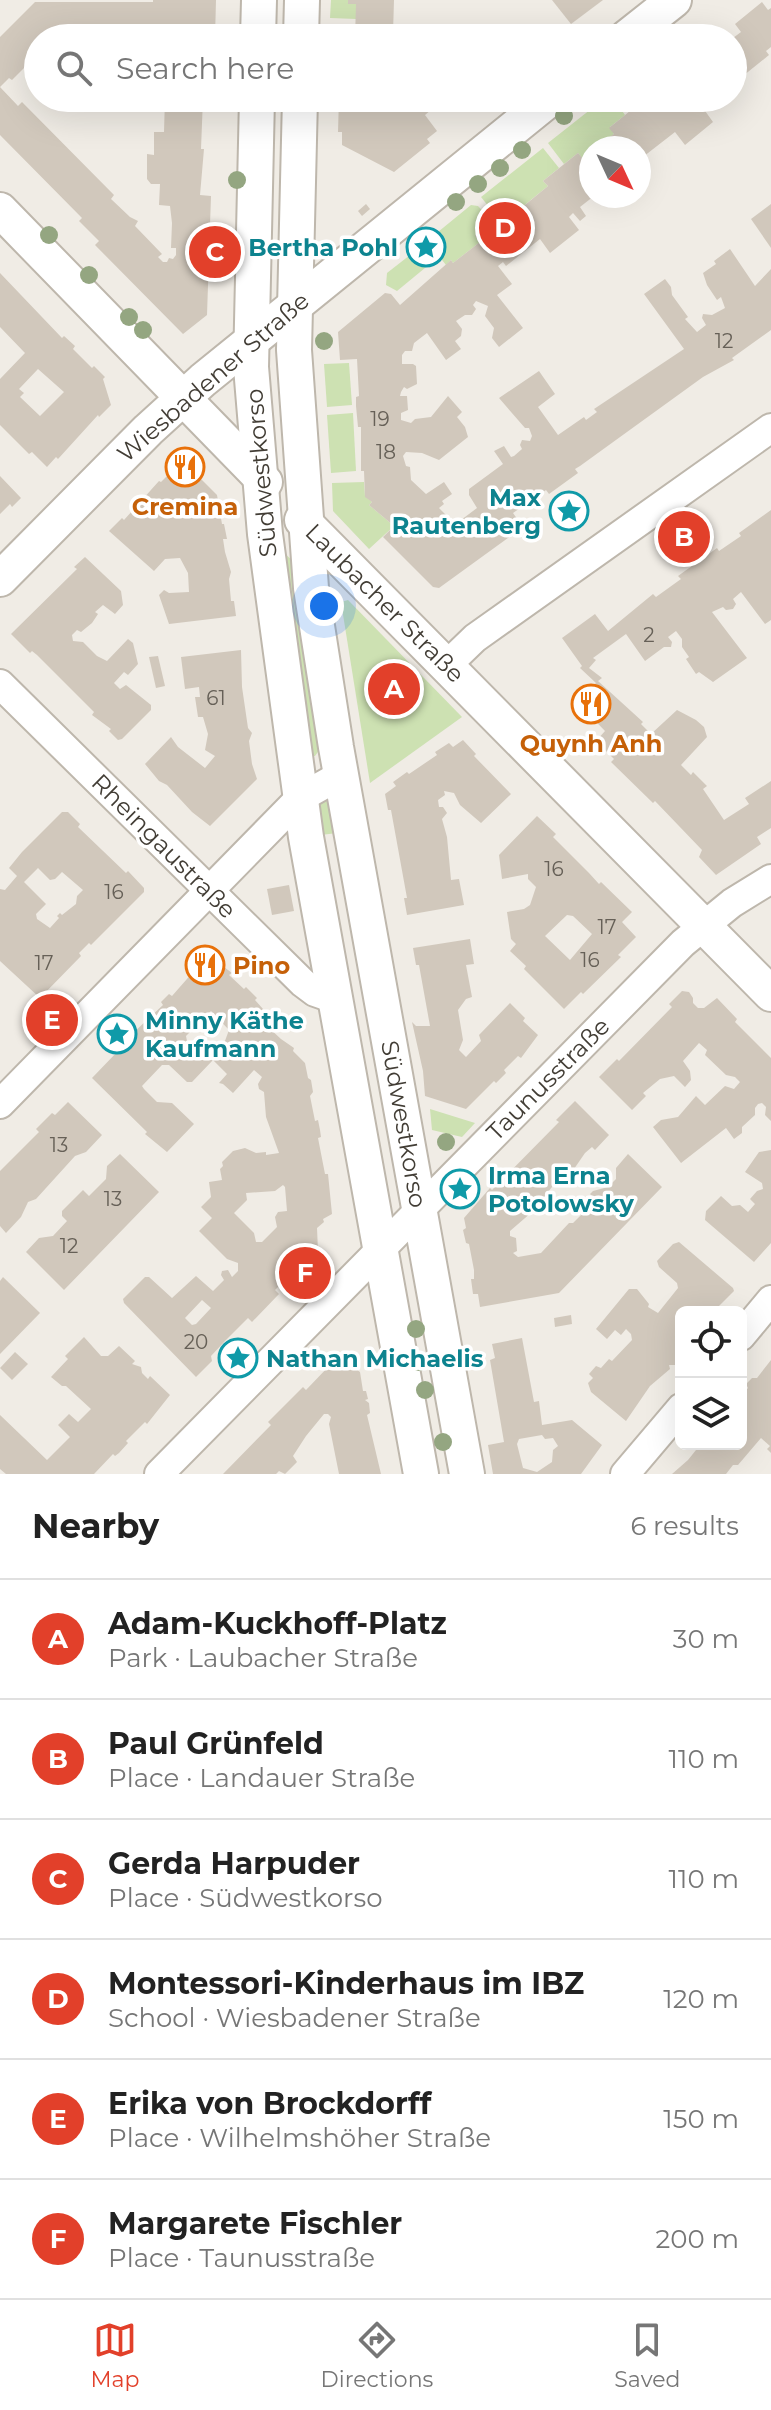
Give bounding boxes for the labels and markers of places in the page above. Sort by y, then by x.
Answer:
pin: D [479,198,531,258]
pin: C [189,222,241,282]
place icon: Bertha Pohl [405,226,447,268]
place label: Bertha Pohl [248,233,398,262]
restaurant icon: Cremina [164,446,206,488]
place label: Max Rautenberg [392,483,542,540]
place icon: Max Rautenberg [548,490,590,532]
place label: Cremina [132,492,238,521]
pin: B [658,507,710,567]
pin: A [368,659,420,719]
restaurant icon: Quynh Anh [570,683,612,725]
place label: Quynh Anh [520,729,662,758]
restaurant icon: Pino [184,944,226,986]
place label: Pino [233,951,290,980]
pin: E [26,990,78,1050]
place label: Minny Käthe Kaufmann [145,1006,304,1063]
place icon: Minny Käthe Kaufmann [96,1013,138,1055]
place label: Irma Erna Potolowsky [488,1161,635,1218]
place icon: Irma Erna Potolowsky [439,1168,481,1210]
pin: F [279,1243,331,1303]
place icon: Nathan Michaelis [217,1337,259,1379]
place label: Nathan Michaelis [266,1344,484,1373]

